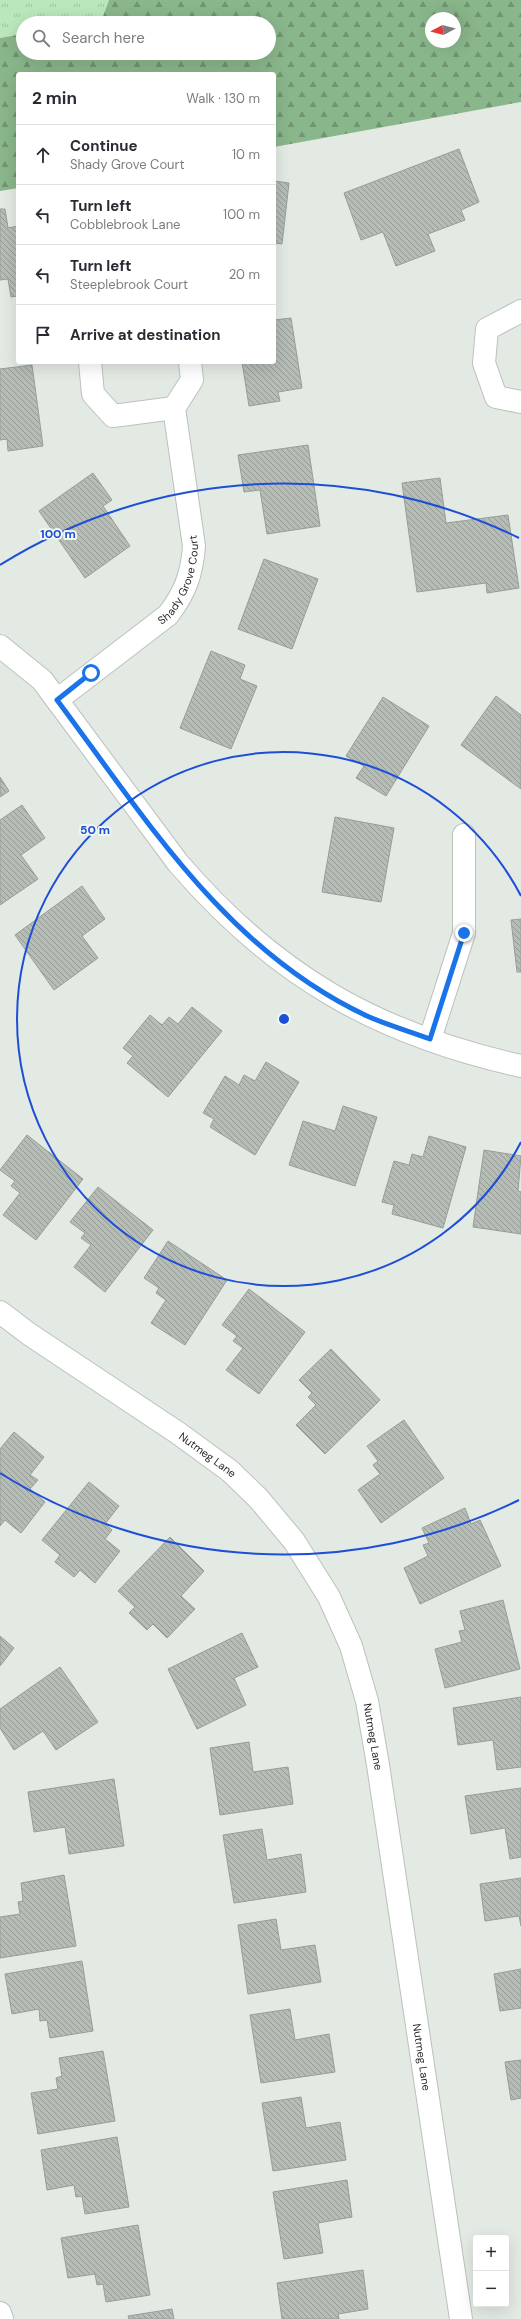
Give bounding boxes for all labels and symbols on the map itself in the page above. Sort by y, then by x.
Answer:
north arrow [425,12,461,48]
text: 100 m [40,526,76,542]
street label: Shady Grove Court [155,534,201,627]
route start [82,664,100,682]
text: 50 m [80,822,110,838]
route end [455,924,473,942]
centre of rings [277,1012,291,1026]
street label: Nutmeg Lane [176,1429,239,1480]
street label: Nutmeg Lane [361,1702,386,1771]
street label: Nutmeg Lane [410,2023,434,2092]

